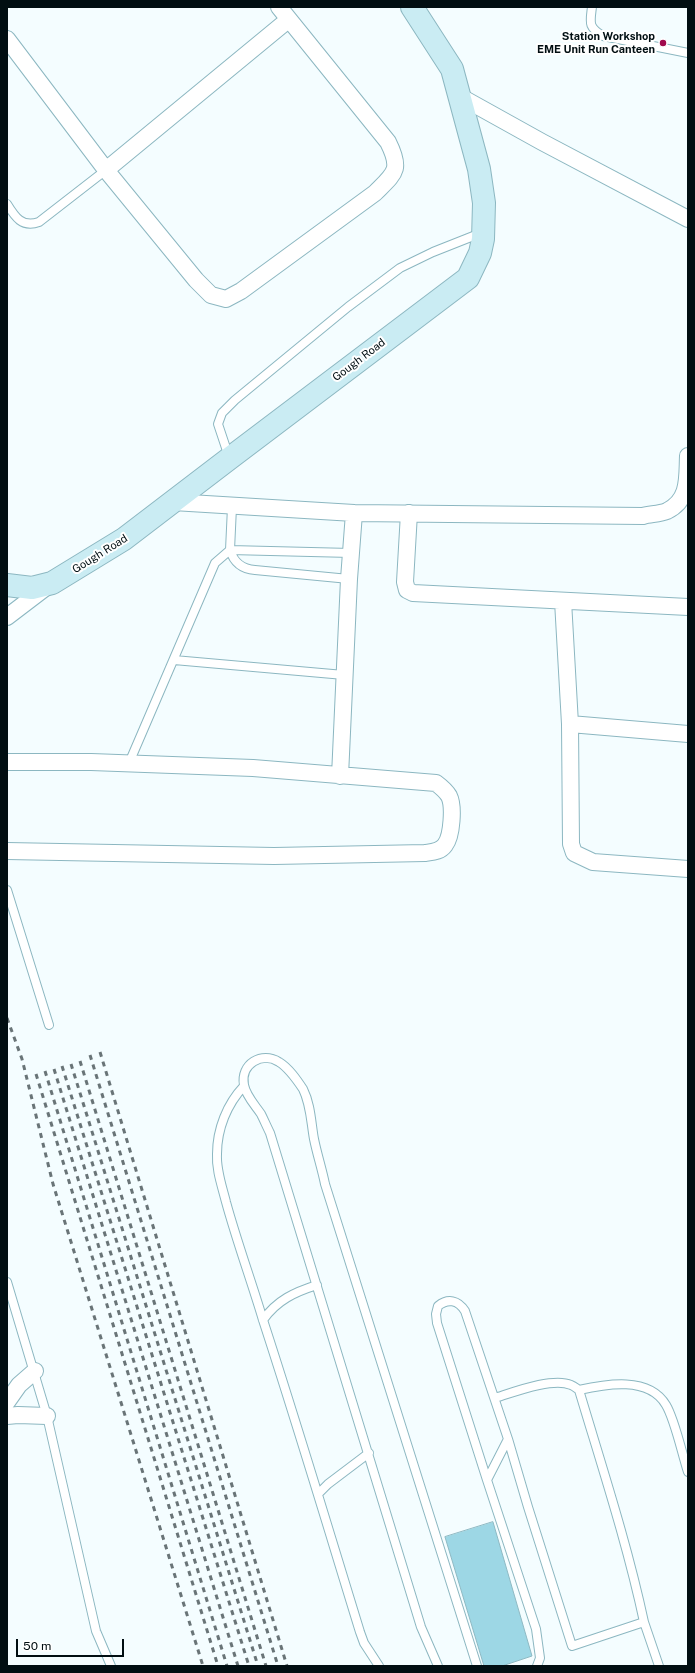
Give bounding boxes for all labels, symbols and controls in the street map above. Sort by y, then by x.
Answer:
place label: Station Workshop EME Unit Run Canteen [537,30,655,56]
marker: Station Workshop EME Unit Run Canteen [658,38,668,48]
street label: Gough Road [330,336,388,384]
street label: Gough Road [70,532,130,576]
scale bar [18,1631,126,1657]
text: 50 m [23,1639,51,1653]

